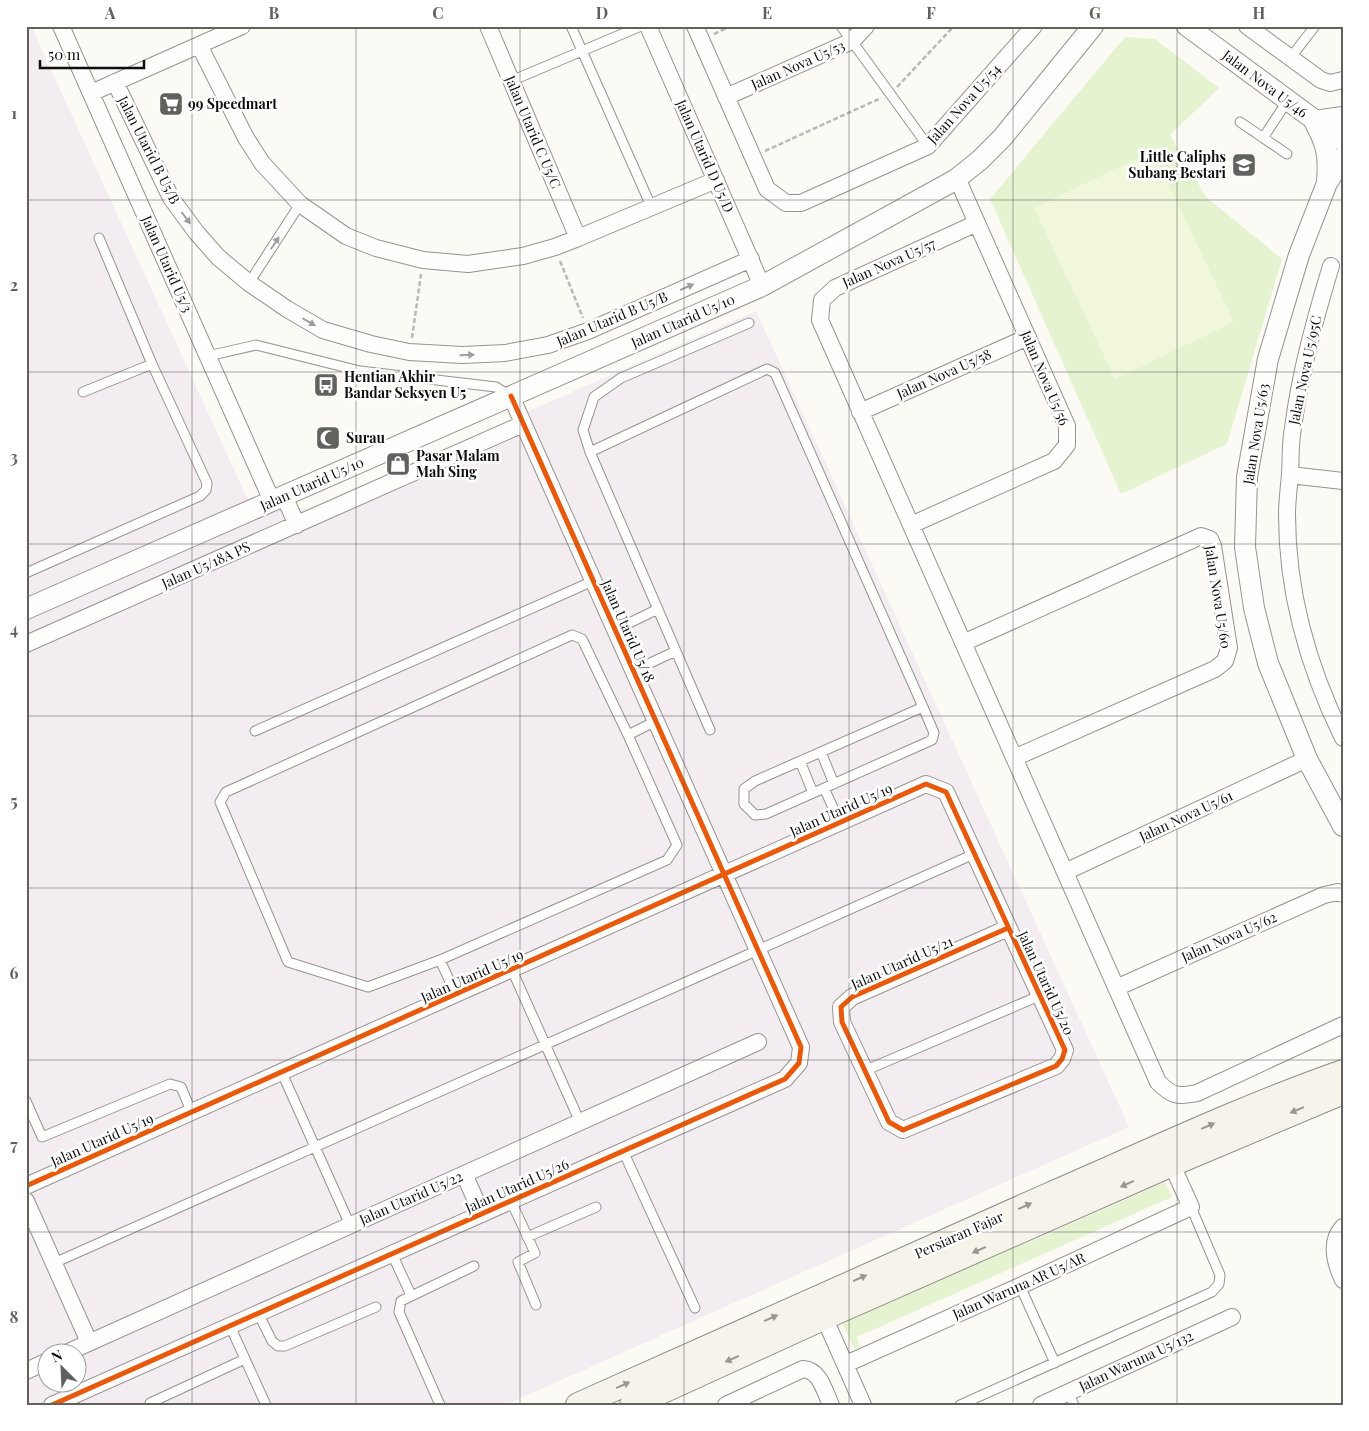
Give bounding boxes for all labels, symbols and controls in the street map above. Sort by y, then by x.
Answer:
text: A [104,2,116,23]
text: B [269,2,280,23]
text: C [432,2,444,23]
text: D [596,2,608,23]
text: E [762,2,772,23]
text: F [926,2,936,23]
text: G [1089,2,1101,23]
text: H [1253,2,1266,23]
street label: Jalan Nova U5/53 [747,35,848,94]
scale bar [40,38,144,70]
text: 50 m [48,44,81,64]
street label: Jalan Nova U5/46 [1218,45,1312,122]
street label: Jalan Nova U5/54 [922,60,1005,148]
street label: Jalan Utarid C U5/C [501,72,566,191]
supermarket icon: 99 Speedmart [158,91,184,117]
street label: Jalan Utarid B U5/B [114,92,185,207]
place label: 99 Speedmart [188,94,277,113]
street label: Jalan Utarid D U5/D [672,95,739,215]
text: 1 [11,102,17,123]
place label: Little Caliphs Subang Bestari [1128,147,1227,182]
school or university icon: Little Caliphs Subang Bestari [1231,152,1257,178]
street label: Jalan Utarid U5/3 [137,211,197,315]
one-way arrow [180,211,191,224]
street label: Jalan Nova U5/57 [838,233,939,292]
one-way arrow [270,237,280,250]
text: 2 [10,274,18,295]
one-way arrow [680,283,694,291]
street label: Jalan Utarid B U5/B [552,286,671,351]
street label: Jalan Utarid U5/10 [627,289,738,352]
street label: Jalan Nova U5/95C [1283,314,1325,427]
one-way arrow [303,317,316,326]
street label: Jalan Nova U5/56 [1016,326,1074,428]
street label: Jalan Nova U5/58 [893,344,994,403]
one-way arrow [459,350,475,358]
place label: Hentian Akhir Bandar Seksyen U5 [344,367,466,402]
bus stop icon: Hentian Akhir Bandar Seksyen U5 [313,372,339,398]
street label: Jalan Nova U5/63 [1238,382,1273,487]
mosque icon: Surau [315,425,341,451]
place label: Surau [346,428,385,447]
text: 3 [10,446,18,467]
place label: Pasar Malam Mah Sing [416,446,500,481]
shop icon: Pasar Malam Mah Sing [385,451,411,477]
street label: Jalan Utarid U5/10 [256,452,367,515]
street label: Jalan U5/18A PS [158,537,253,593]
street label: Jalan Nova U5/60 [1201,543,1236,650]
street label: Jalan Utarid U5/18 [597,576,660,685]
text: 4 [10,618,18,639]
street label: Jalan Utarid U5/19 [786,778,895,841]
street label: Jalan Nova U5/61 [1135,786,1236,846]
text: 5 [10,790,18,811]
street label: Jalan Nova U5/62 [1177,907,1280,966]
street label: Jalan Utarid U5/20 [1014,927,1079,1038]
street label: Jalan Utarid U5/21 [847,932,956,994]
street label: Jalan Utarid U5/19 [417,944,526,1007]
text: 6 [10,962,19,983]
one-way arrow [1290,1107,1305,1115]
street label: Jalan Utarid U5/19 [47,1108,156,1171]
one-way arrow [1201,1122,1216,1130]
text: 7 [10,1134,18,1155]
street label: Jalan Utarid U5/26 [461,1154,572,1217]
street label: Jalan Utarid U5/22 [355,1166,466,1229]
one-way arrow [1120,1181,1134,1189]
one-way arrow [1018,1201,1032,1209]
street label: Persiaran Fajar [911,1206,1007,1263]
one-way arrow [972,1246,986,1254]
street label: Jalan Waruna AR U5/AR [948,1247,1089,1324]
one-way arrow [853,1274,867,1282]
text: 8 [10,1306,19,1327]
one-way arrow [764,1314,778,1322]
street label: Jalan Waruna U5/132 [1075,1326,1196,1396]
north arrow [38,1344,88,1394]
text: N [48,1345,65,1366]
one-way arrow [725,1356,739,1364]
one-way arrow [616,1380,630,1388]

